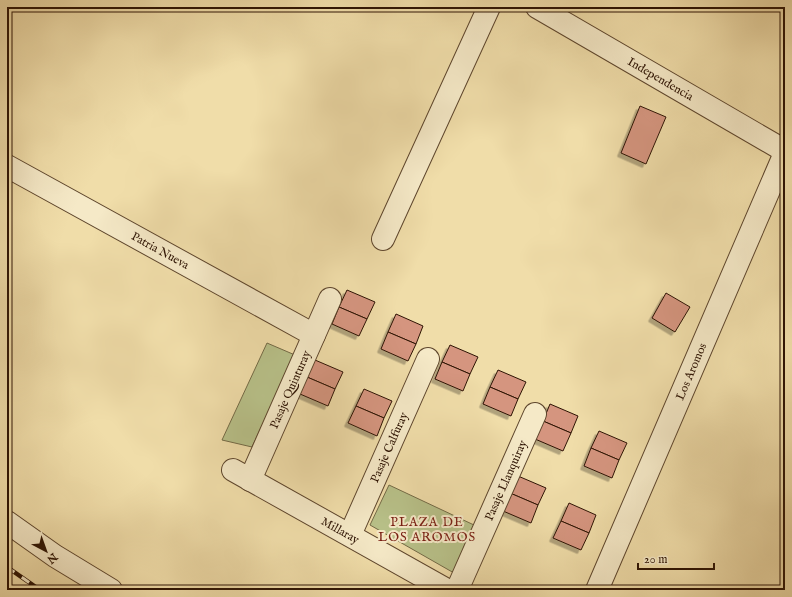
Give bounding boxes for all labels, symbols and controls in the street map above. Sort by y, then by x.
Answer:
street label: Independencia [625,54,697,105]
street label: Patria Nueva [128,229,192,273]
street label: Los Aromos [673,341,710,402]
street label: Pasaje Quinturay [267,348,314,431]
street label: Pasaje Calfuray [367,410,412,485]
street label: Pasaje Llanquiray [482,438,531,523]
street label: Millaray [318,514,362,547]
district label: PLAZA DE LOS AROMOS [378,514,476,546]
north arrow [26,531,66,571]
scale bar [638,545,714,571]
text: N [43,549,61,567]
text: 20 m [644,552,667,567]

